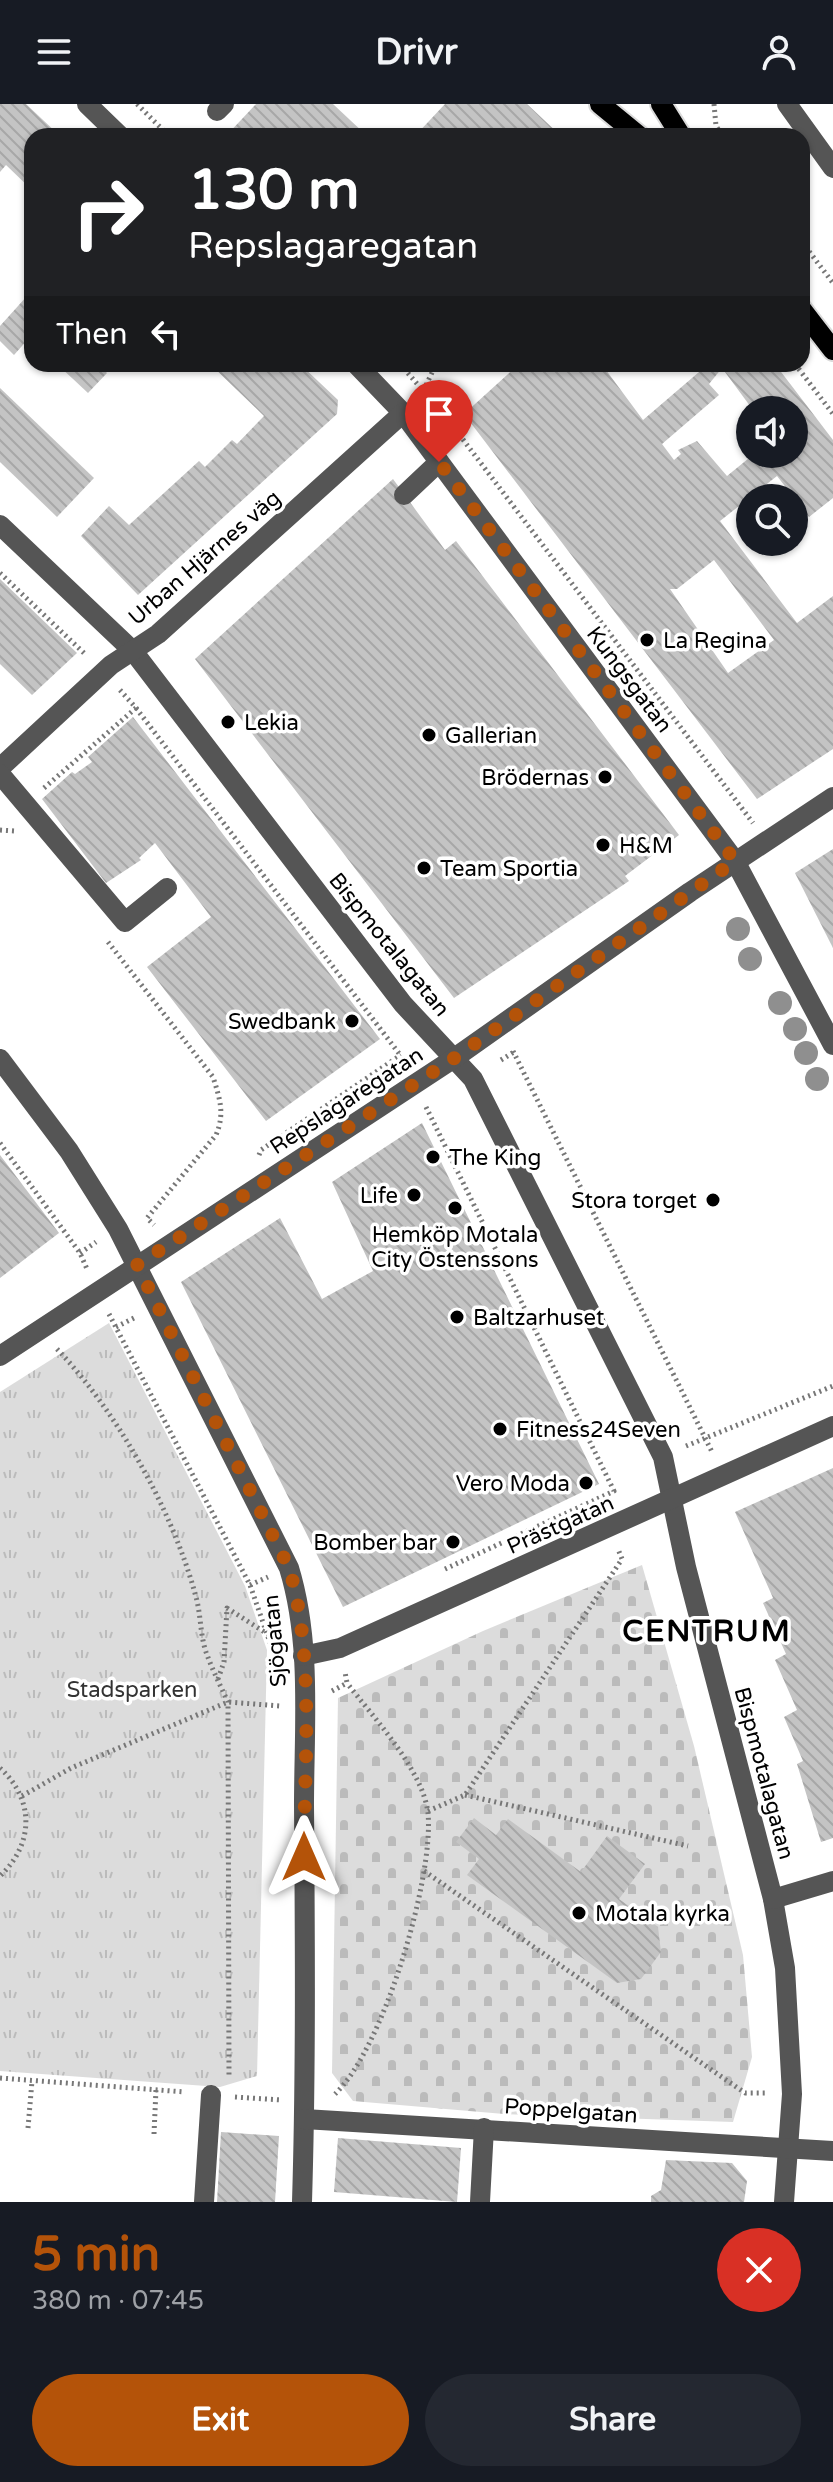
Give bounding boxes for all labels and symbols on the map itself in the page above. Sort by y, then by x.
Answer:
pin [405,380,473,462]
street label: Urban Hjärnes väg [123,485,286,631]
street label: Kungsgatan [581,621,678,738]
place label: La Regina [663,628,767,654]
marker: La Regina [638,631,656,649]
place label: Lekia [244,710,299,736]
marker: Lekia [219,713,237,731]
place label: Gallerian [445,723,537,749]
marker: Gallerian [420,726,438,744]
place label: Brödernas [481,765,589,791]
marker: Brödernas [596,768,614,786]
place label: H&M [619,833,673,859]
marker: H&M [594,836,612,854]
place label: Team Sportia [440,856,578,882]
marker: Team Sportia [415,859,433,877]
street label: Bispmotalagatan [323,868,455,1022]
place label: Swedbank [228,1009,336,1035]
marker: Swedbank [343,1012,361,1030]
street label: Repslagaregatan [265,1042,428,1160]
place label: The King [449,1145,541,1171]
marker: The King [424,1148,442,1166]
place label: Life [360,1183,398,1209]
marker: Life [405,1186,423,1204]
place label: Stora torget [571,1188,697,1214]
marker: Stora torget [704,1191,722,1209]
marker: Hemköp Motala City Östenssons [446,1199,464,1217]
place label: Hemköp Motala City Östenssons [371,1222,539,1273]
place label: Baltzarhuset [473,1305,604,1331]
marker: Baltzarhuset [448,1308,466,1326]
place label: Fitness24Seven [516,1417,681,1443]
marker: Fitness24Seven [491,1420,509,1438]
place label: Vero Moda [456,1471,570,1497]
marker: Vero Moda [577,1474,595,1492]
street label: Prästgatan [503,1490,618,1560]
place label: Bomber bar [313,1530,438,1556]
marker: Bomber bar [444,1533,462,1551]
street label: Sjögatan [258,1594,292,1688]
district label: CENTRUM [622,1613,792,1650]
park label: Stadsparken [67,1677,197,1703]
street label: Bispmotalagatan [729,1684,800,1862]
position arrow [262,1815,346,1899]
place label: Motala kyrka [595,1901,730,1927]
marker: Motala kyrka [570,1904,588,1922]
street label: Poppelgatan [503,2093,639,2129]

